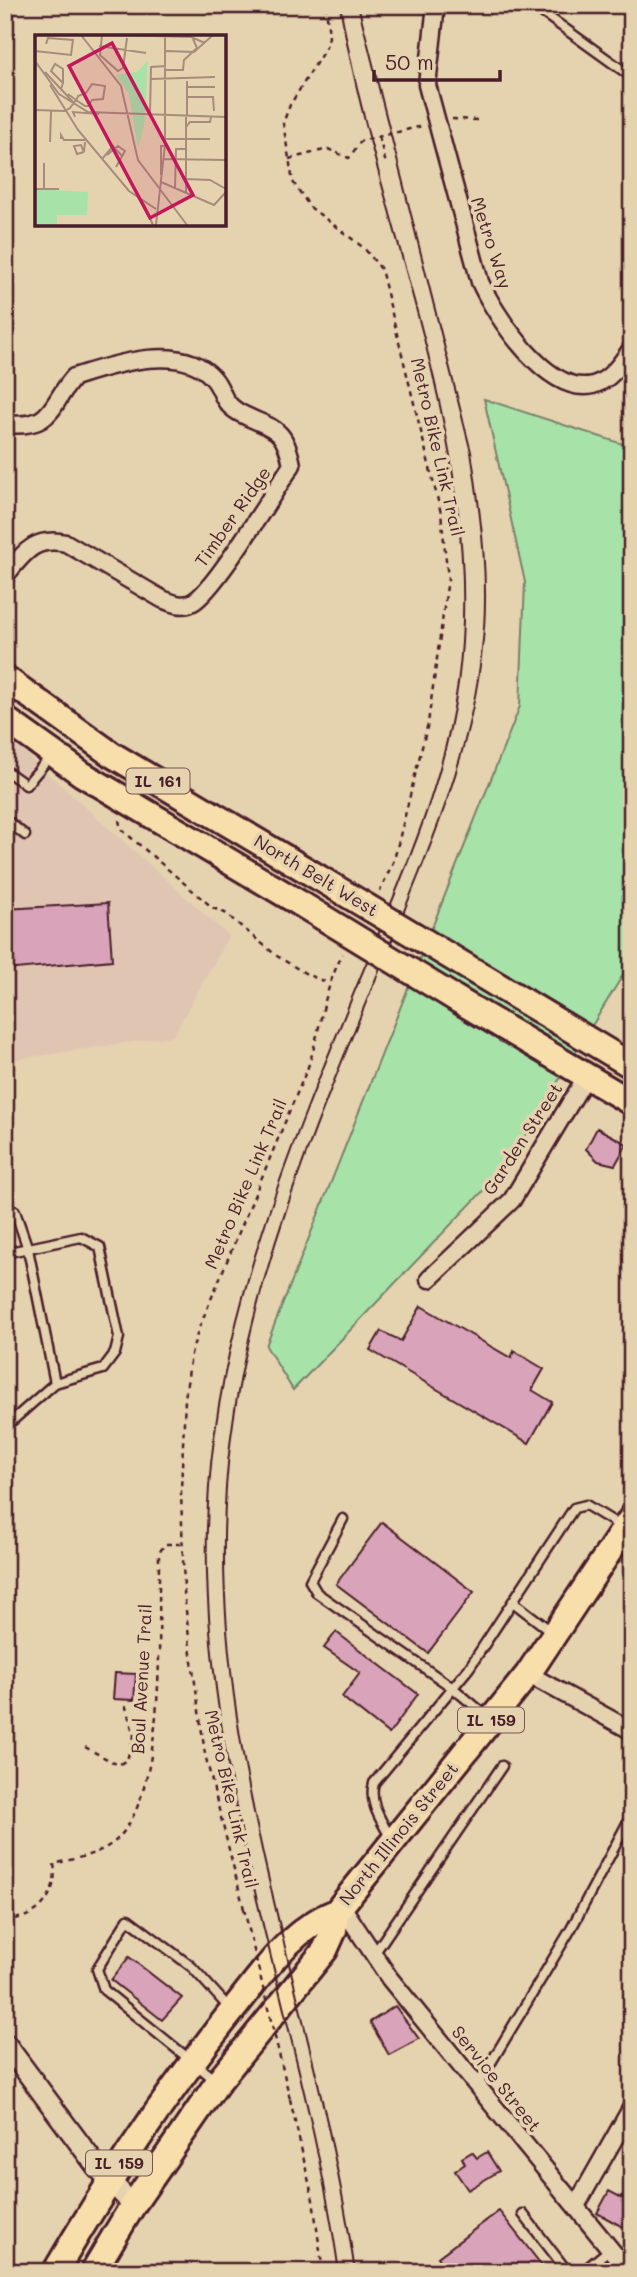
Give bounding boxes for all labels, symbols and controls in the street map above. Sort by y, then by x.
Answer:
inset map [35,35,226,226]
scale bar [374,38,500,82]
text: 50 m [385,48,434,75]
street label: Metro Way [466,194,518,292]
street label: Metro Bike Link Trail [406,355,470,538]
street label: Timber Ridge [189,461,276,571]
road number: IL 161 [127,768,190,794]
street label: North Belt West [250,829,383,922]
street label: Garden Street [477,1078,567,1199]
street label: Metro Bike Link Trail [198,1095,292,1272]
street label: Boul Avenue Trail [125,1603,157,1755]
street label: Metro Bike Link Trail [200,1707,264,1890]
road number: IL 159 [458,1708,524,1732]
street label: North Illinois Street [333,1757,463,1910]
street label: Service Street [447,2020,547,2136]
road number: IL 159 [86,2150,152,2176]

